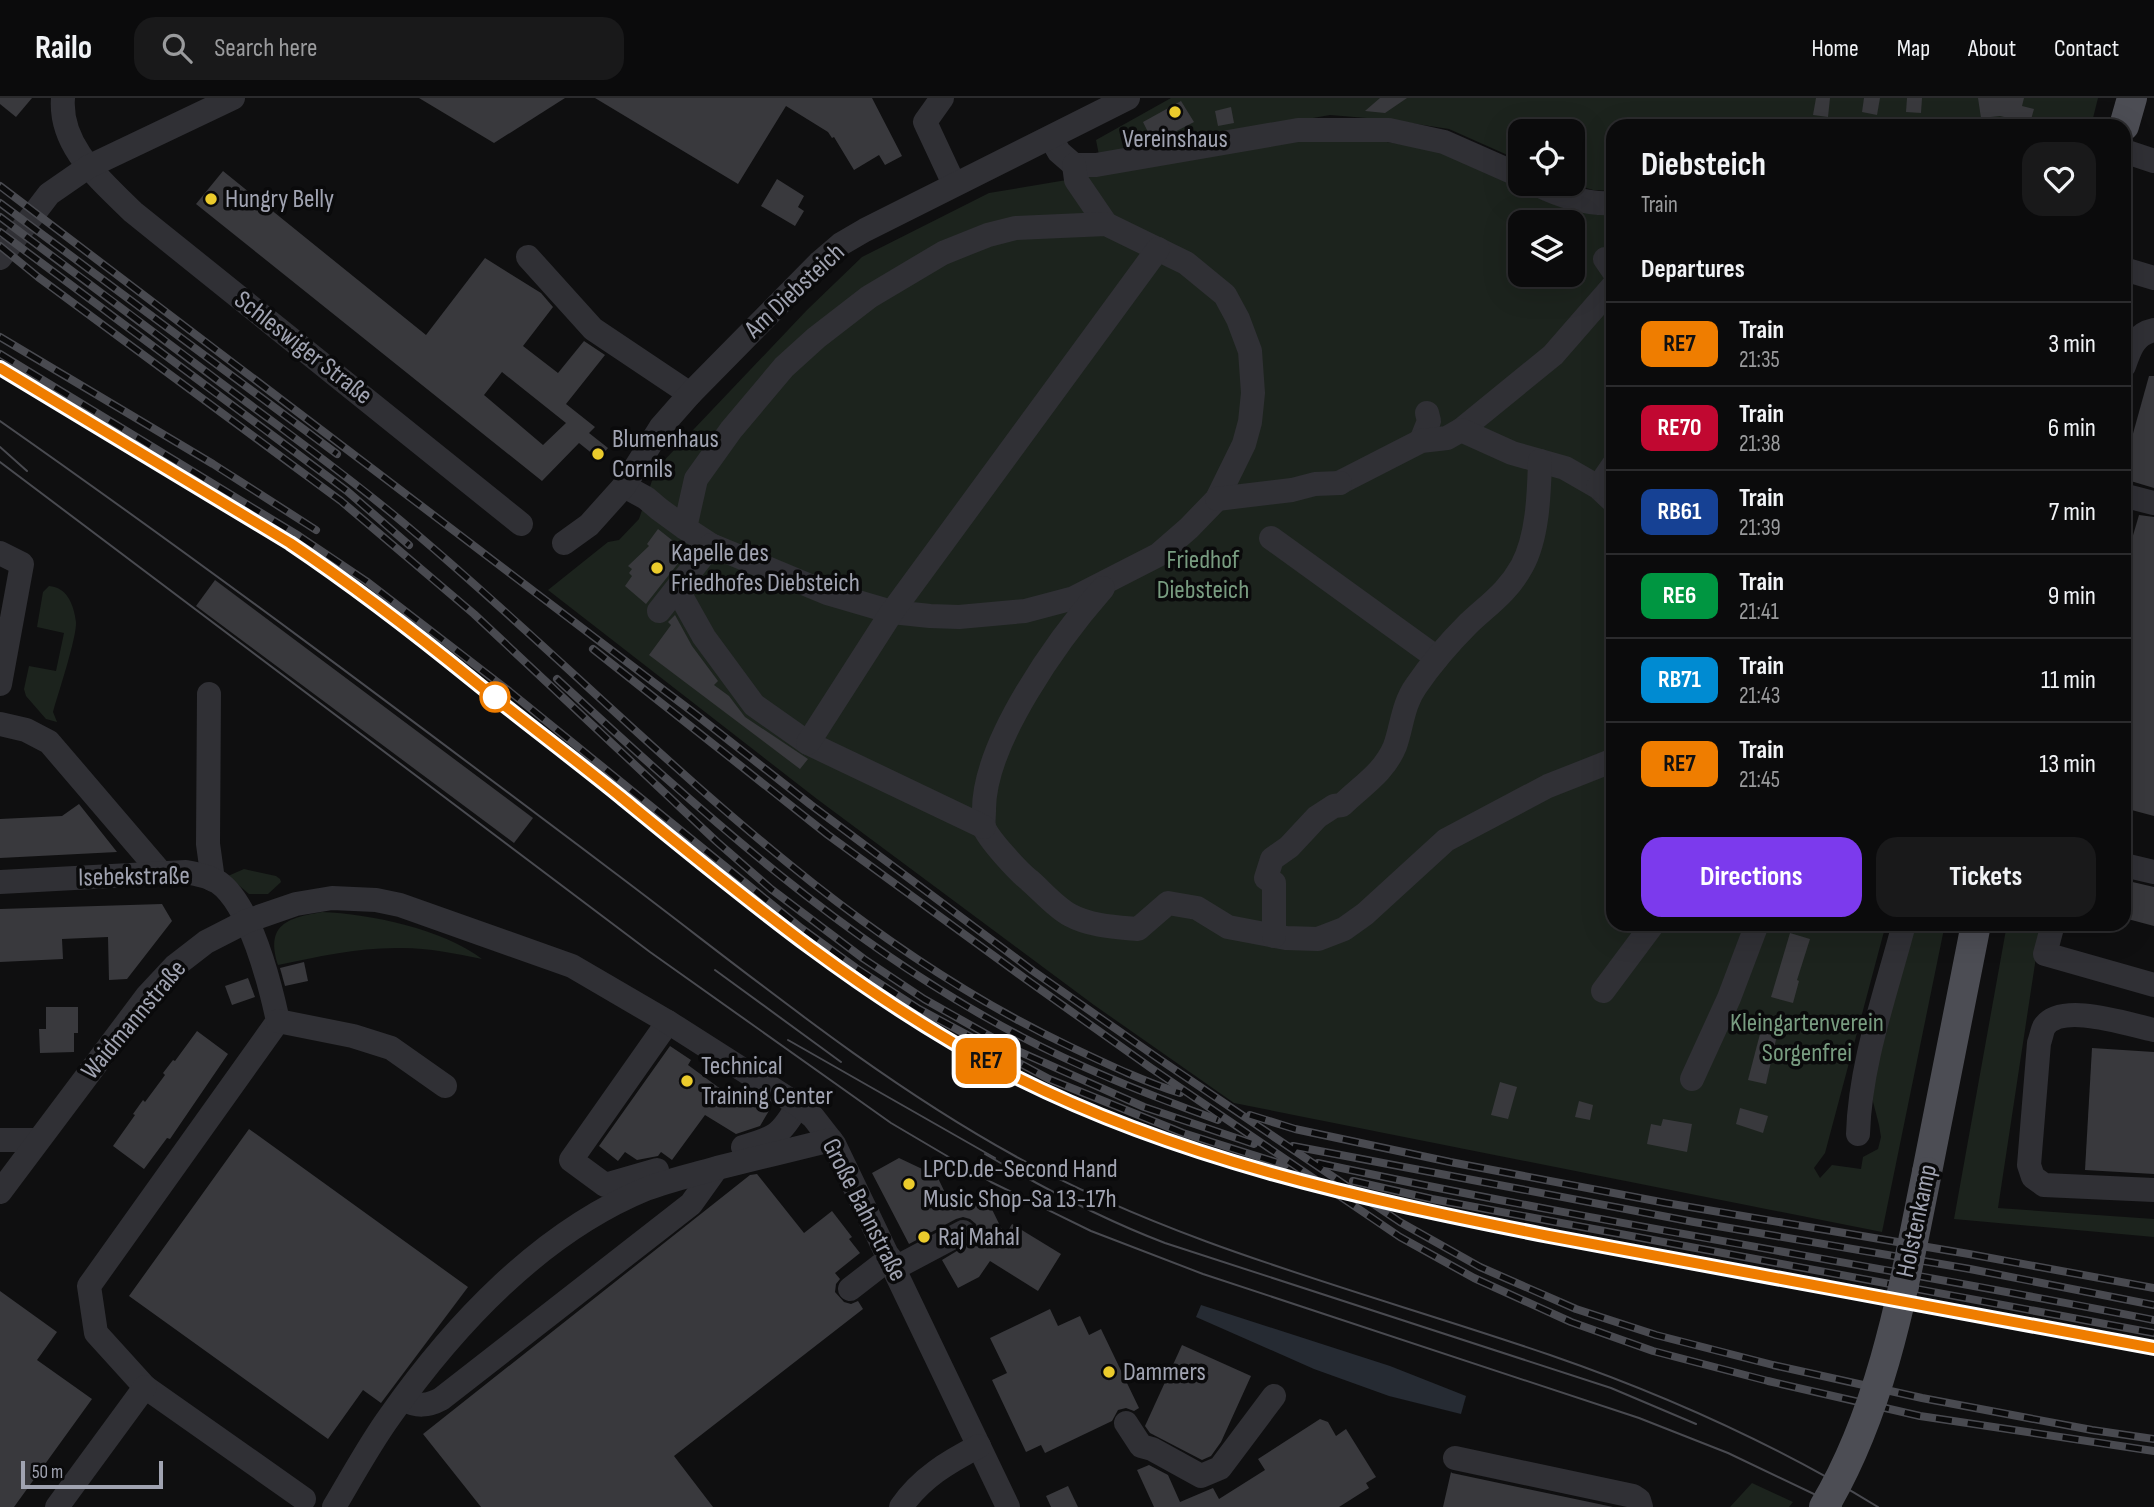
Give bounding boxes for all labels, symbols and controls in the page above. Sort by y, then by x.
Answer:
search box [134,17,624,80]
text: Railo [35,28,92,68]
icon: search [158,29,196,67]
text: Search here [214,33,318,64]
text: Home [1811,34,1859,63]
text: Map [1897,34,1930,63]
text: About [1968,34,2016,63]
text: Contact [2054,34,2119,63]
marker: Vereinshaus [1167,104,1183,120]
map controls [1508,119,1585,287]
button: locate [1508,119,1585,196]
place label: Vereinshaus [1122,124,1228,155]
button: heart [2022,142,2096,216]
text: Diebsteich [1641,145,1766,185]
place label: Hungry Belly [225,184,334,215]
marker: Hungry Belly [203,191,219,207]
text: Train [1641,191,1678,219]
button: layers [1508,210,1585,287]
street label: Am Diebsteich [738,237,851,346]
text: Departures [1641,254,1745,285]
street label: Schleswiger Straße [228,285,378,411]
text: Train [1739,315,1784,346]
text: RE7 [1663,329,1696,358]
text: 3 min [2048,329,2096,360]
text: 21:35 [1739,346,1780,374]
text: Train [1739,399,1784,430]
text: RE70 [1658,413,1702,442]
text: 6 min [2048,413,2096,444]
place label: Blumenhaus Cornils [612,424,719,485]
text: 21:38 [1739,430,1781,458]
marker: Blumenhaus Cornils [590,446,606,462]
text: Train [1739,483,1784,514]
text: RB61 [1658,497,1701,526]
text: 7 min [2049,497,2096,528]
text: 21:39 [1739,514,1781,542]
place label: Kapelle des Friedhofes Diebsteich [671,538,860,599]
park label: Friedhof Diebsteich [1157,545,1249,606]
marker: Kapelle des Friedhofes Diebsteich [649,560,665,576]
text: Train [1739,567,1784,598]
text: RE6 [1663,581,1696,610]
text: 9 min [2048,581,2096,612]
text: 21:41 [1739,598,1779,626]
text: Train [1739,651,1784,682]
text: RB71 [1658,665,1701,694]
text: 11 min [2041,665,2096,696]
unlabelled marker [480,682,510,712]
text: 21:43 [1739,682,1780,710]
text: Train [1739,735,1784,766]
text: RE7 [1663,749,1696,778]
text: 13 min [2039,749,2096,780]
text: 21:45 [1739,766,1780,794]
button: Directions [1641,837,1862,917]
button: Tickets [1876,837,2096,917]
street label: Isebekstraße [78,861,190,893]
street label: Waidmannstraße [75,954,193,1086]
park label: Kleingartenverein Sorgenfrei [1730,1008,1884,1069]
line badge: RE7 [946,1038,1026,1084]
text: RE7 [970,1046,1002,1075]
place label: Technical Training Center [701,1051,833,1112]
marker: Technical Training Center [679,1073,695,1089]
street label: Große Bahnstraße [815,1133,913,1287]
place label: LPCD.de-Second Hand Music Shop-Sa 13-17h [923,1154,1118,1215]
street label: Holstenkamp [1890,1162,1944,1280]
marker: LPCD.de-Second Hand Music Shop-Sa 13-17h [901,1176,917,1192]
place label: Raj Mahal [938,1222,1020,1253]
marker: Raj Mahal [916,1229,932,1245]
place label: Dammers [1123,1357,1206,1388]
marker: Dammers [1101,1364,1117,1380]
scale bar [21,1458,163,1490]
text: 50 m [32,1461,63,1484]

